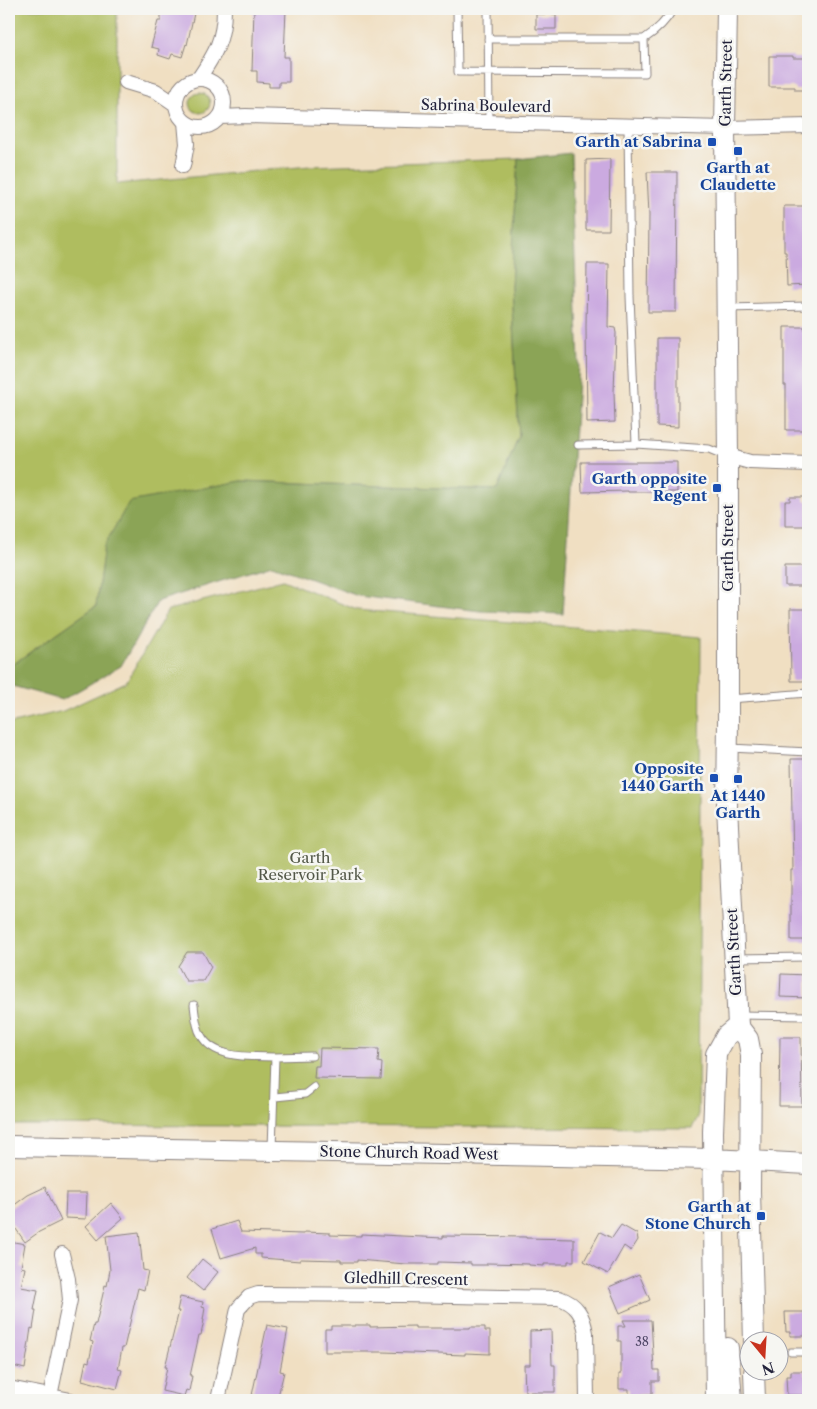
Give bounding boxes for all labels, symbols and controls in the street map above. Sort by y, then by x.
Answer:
street label: Garth Street [715,38,736,127]
street label: Sabrina Boulevard [421,95,551,116]
place label: Garth at Sabrina [575,132,702,151]
marker: Garth at Sabrina [706,136,718,148]
marker: Garth at Claudette [732,145,744,157]
place label: Garth at Claudette [700,158,776,194]
place label: Garth opposite Regent [592,469,707,505]
marker: Garth opposite Regent [711,482,723,494]
street label: Garth Street [718,504,737,592]
place label: Opposite 1440 Garth [621,759,705,795]
marker: Opposite 1440 Garth [708,772,720,784]
marker: At 1440 Garth [732,773,744,785]
place label: At 1440 Garth [709,786,766,822]
park label: Garth Reservoir Park [258,848,364,884]
street label: Garth Street [722,907,745,996]
street label: Stone Church Road West [320,1141,499,1164]
place label: Garth at Stone Church [645,1197,752,1233]
marker: Garth at Stone Church [755,1210,767,1222]
street label: Gledhill Crescent [344,1268,469,1289]
north arrow [740,1332,790,1382]
house number: 38 [635,1334,649,1349]
text: N [759,1358,777,1379]

